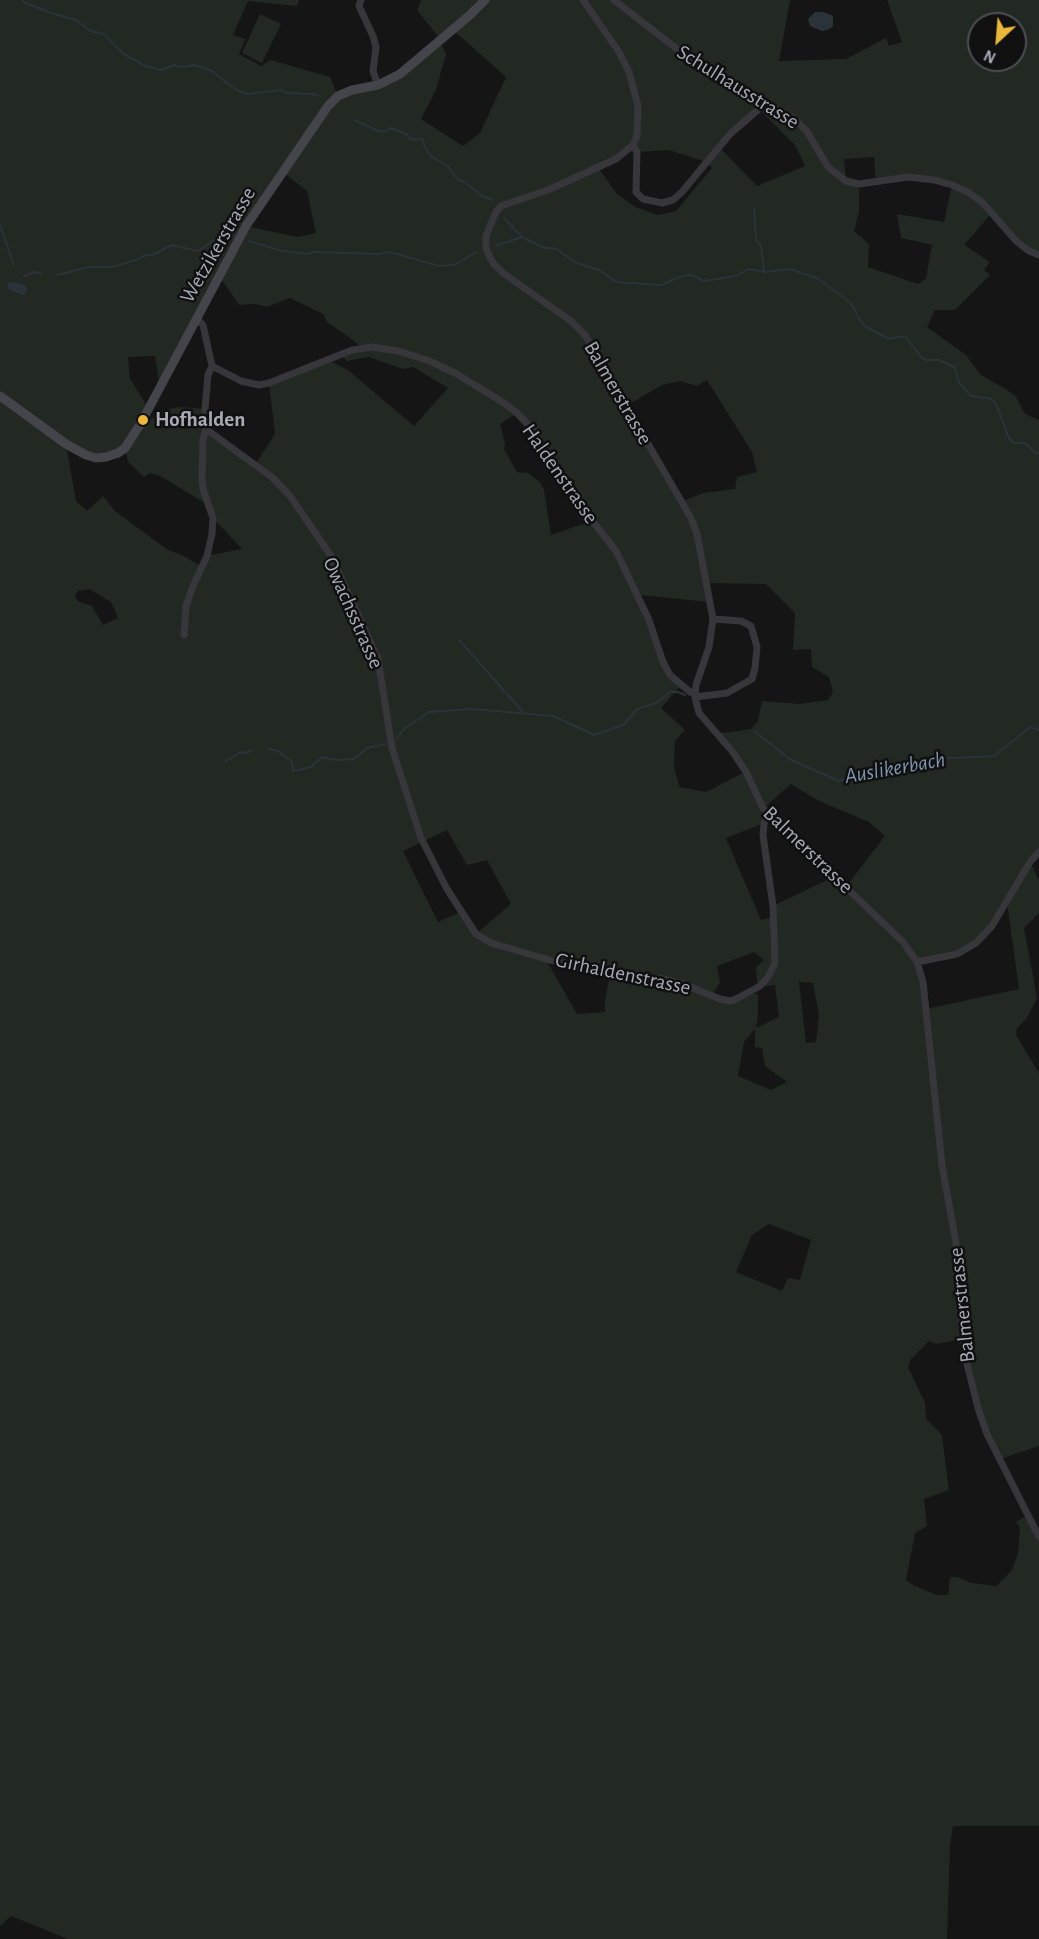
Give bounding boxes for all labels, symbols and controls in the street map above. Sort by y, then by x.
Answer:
north arrow [967,12,1027,72]
street label: Schulhausstrasse [672,39,804,135]
text: N [981,47,998,66]
street label: Wetzikerstrasse [175,183,261,307]
street label: Balmerstrasse [578,337,658,449]
place label: Hofhalden [155,407,245,433]
marker: Hofhalden [136,413,150,427]
street label: Haldenstrasse [516,419,604,529]
street label: Owachsstrasse [317,553,389,673]
water label: Auslikerbach [843,746,947,790]
street label: Balmerstrasse [758,801,858,899]
street label: Girhaldenstrasse [553,947,693,1001]
street label: Balmerstrasse [943,1246,981,1364]

